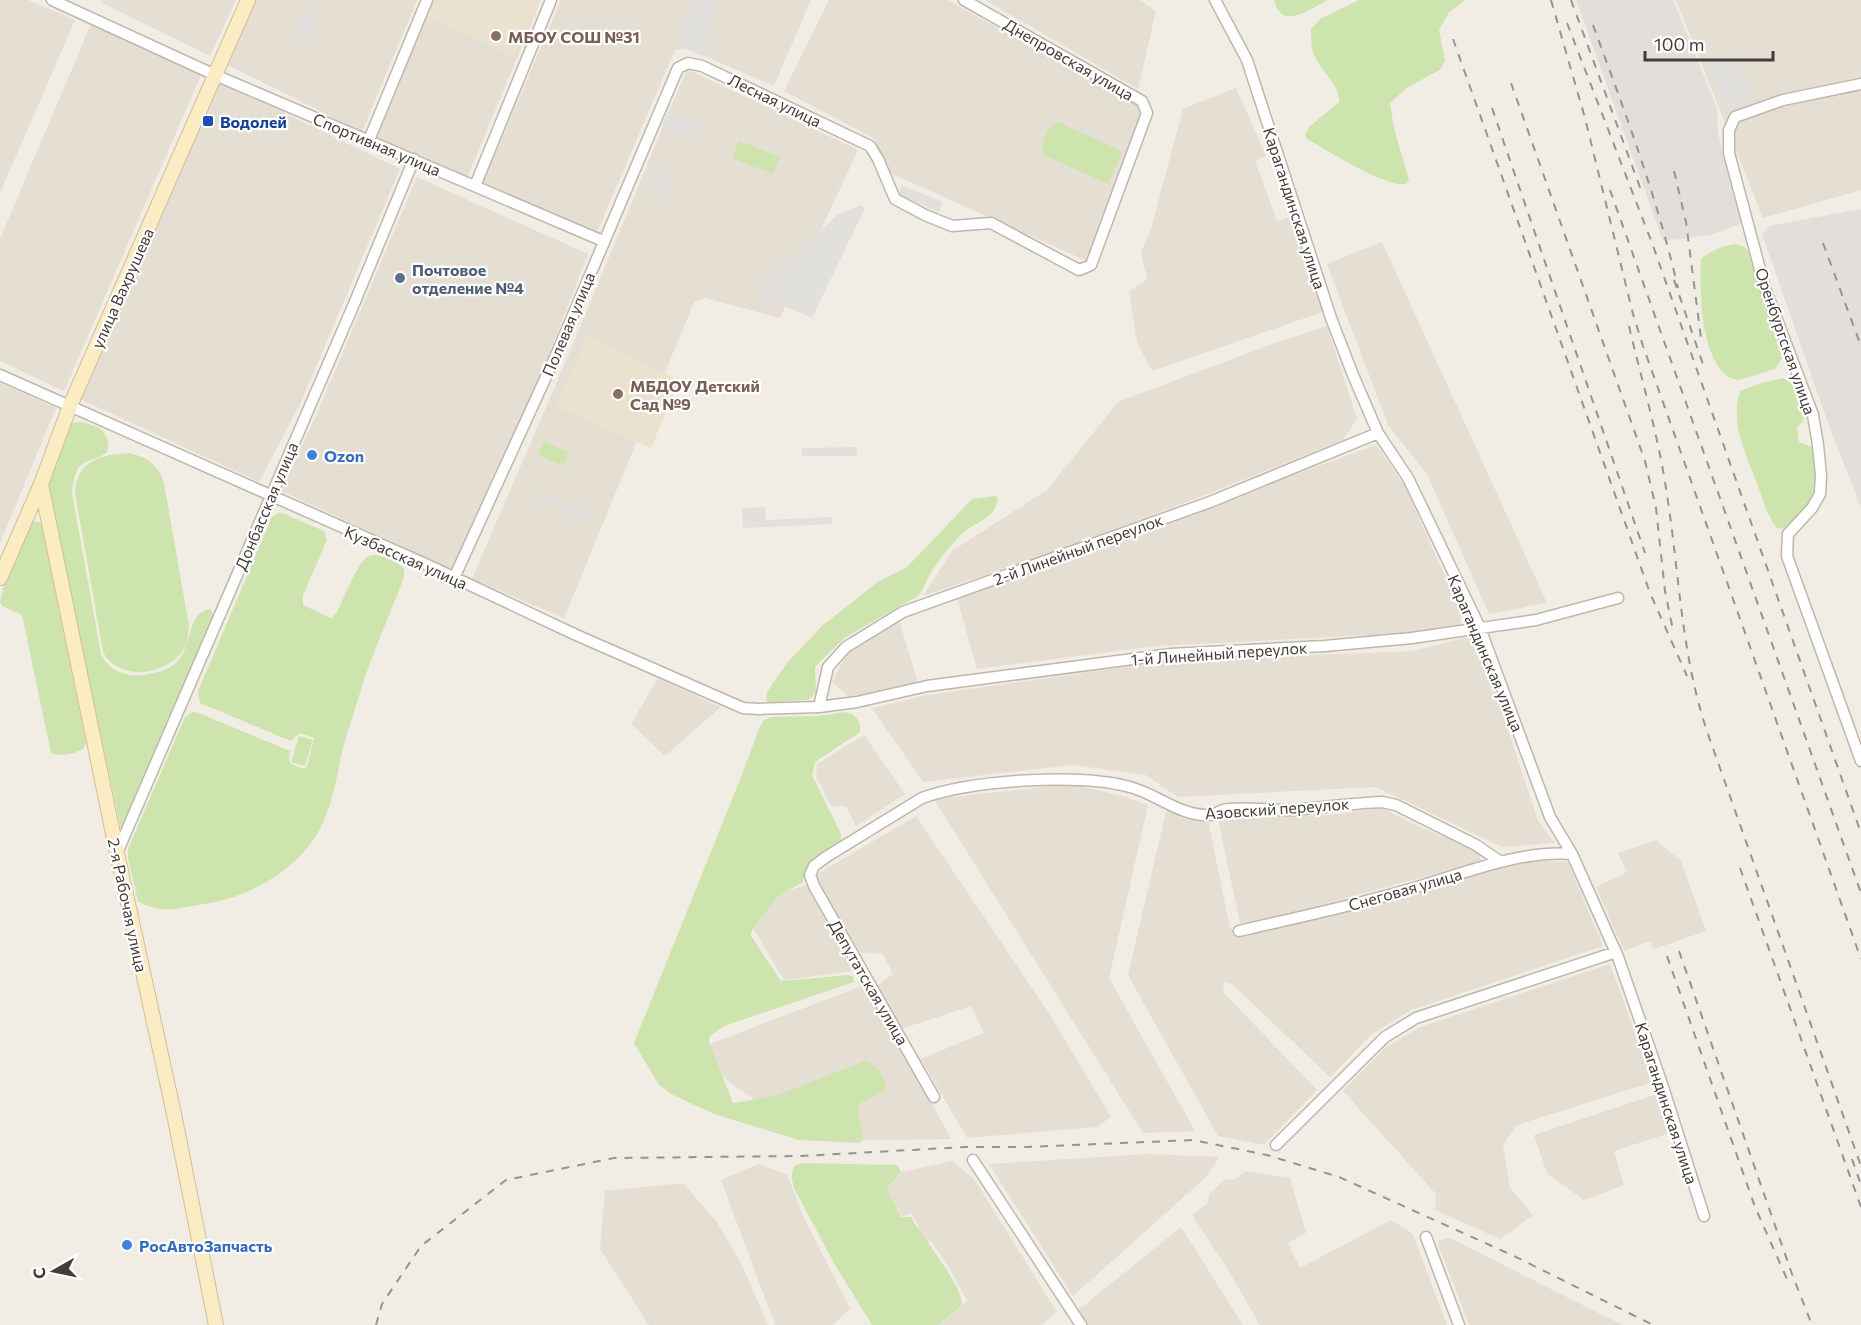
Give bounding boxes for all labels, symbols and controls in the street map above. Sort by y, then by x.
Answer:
street label: Днепровская улица [1001,14,1137,104]
scale bar [1645,24,1772,62]
place label: МБОУ СОШ №31 [508,27,640,46]
marker: МБОУ СОШ №31 [489,29,503,43]
text: 100 m [1654,33,1704,55]
street label: Лесная улица [725,69,825,131]
street label: Спортивная улица [310,109,444,179]
place label: Водолей [220,112,287,131]
marker: Водолей [201,114,215,128]
street label: Карагандинская улица [1260,125,1330,291]
street label: улица Вахрушева [87,225,157,351]
place label: Почтовое отделение №4 [412,260,524,297]
street label: Оренбургская улица [1752,265,1820,417]
street label: Полевая улица [538,269,598,379]
marker: Почтовое отделение №4 [393,271,407,285]
place label: МБДОУ Детский Сад №9 [630,376,760,413]
marker: МБДОУ Детский Сад №9 [611,387,625,401]
street label: Донбасская улица [230,439,302,573]
place label: Ozon [324,446,364,465]
marker: Ozon [305,448,319,462]
street label: 2-й Линейный переулок [991,509,1166,589]
street label: Кузбасская улица [342,521,470,593]
street label: Карагандинская улица [1444,572,1528,734]
street label: 1-й Линейный переулок [1130,637,1308,669]
street label: Азовский переулок [1204,793,1350,823]
street label: 2-я Рабочая улица [104,836,152,974]
street label: Снеговая улица [1346,864,1464,914]
street label: Депутатская улица [825,916,913,1048]
street label: Карагандинская улица [1632,1020,1702,1186]
place label: РосАвтоЗапчасть [139,1236,273,1255]
marker: РосАвтоЗапчасть [120,1238,134,1252]
north arrow [24,1241,84,1301]
text: С [28,1266,49,1280]

